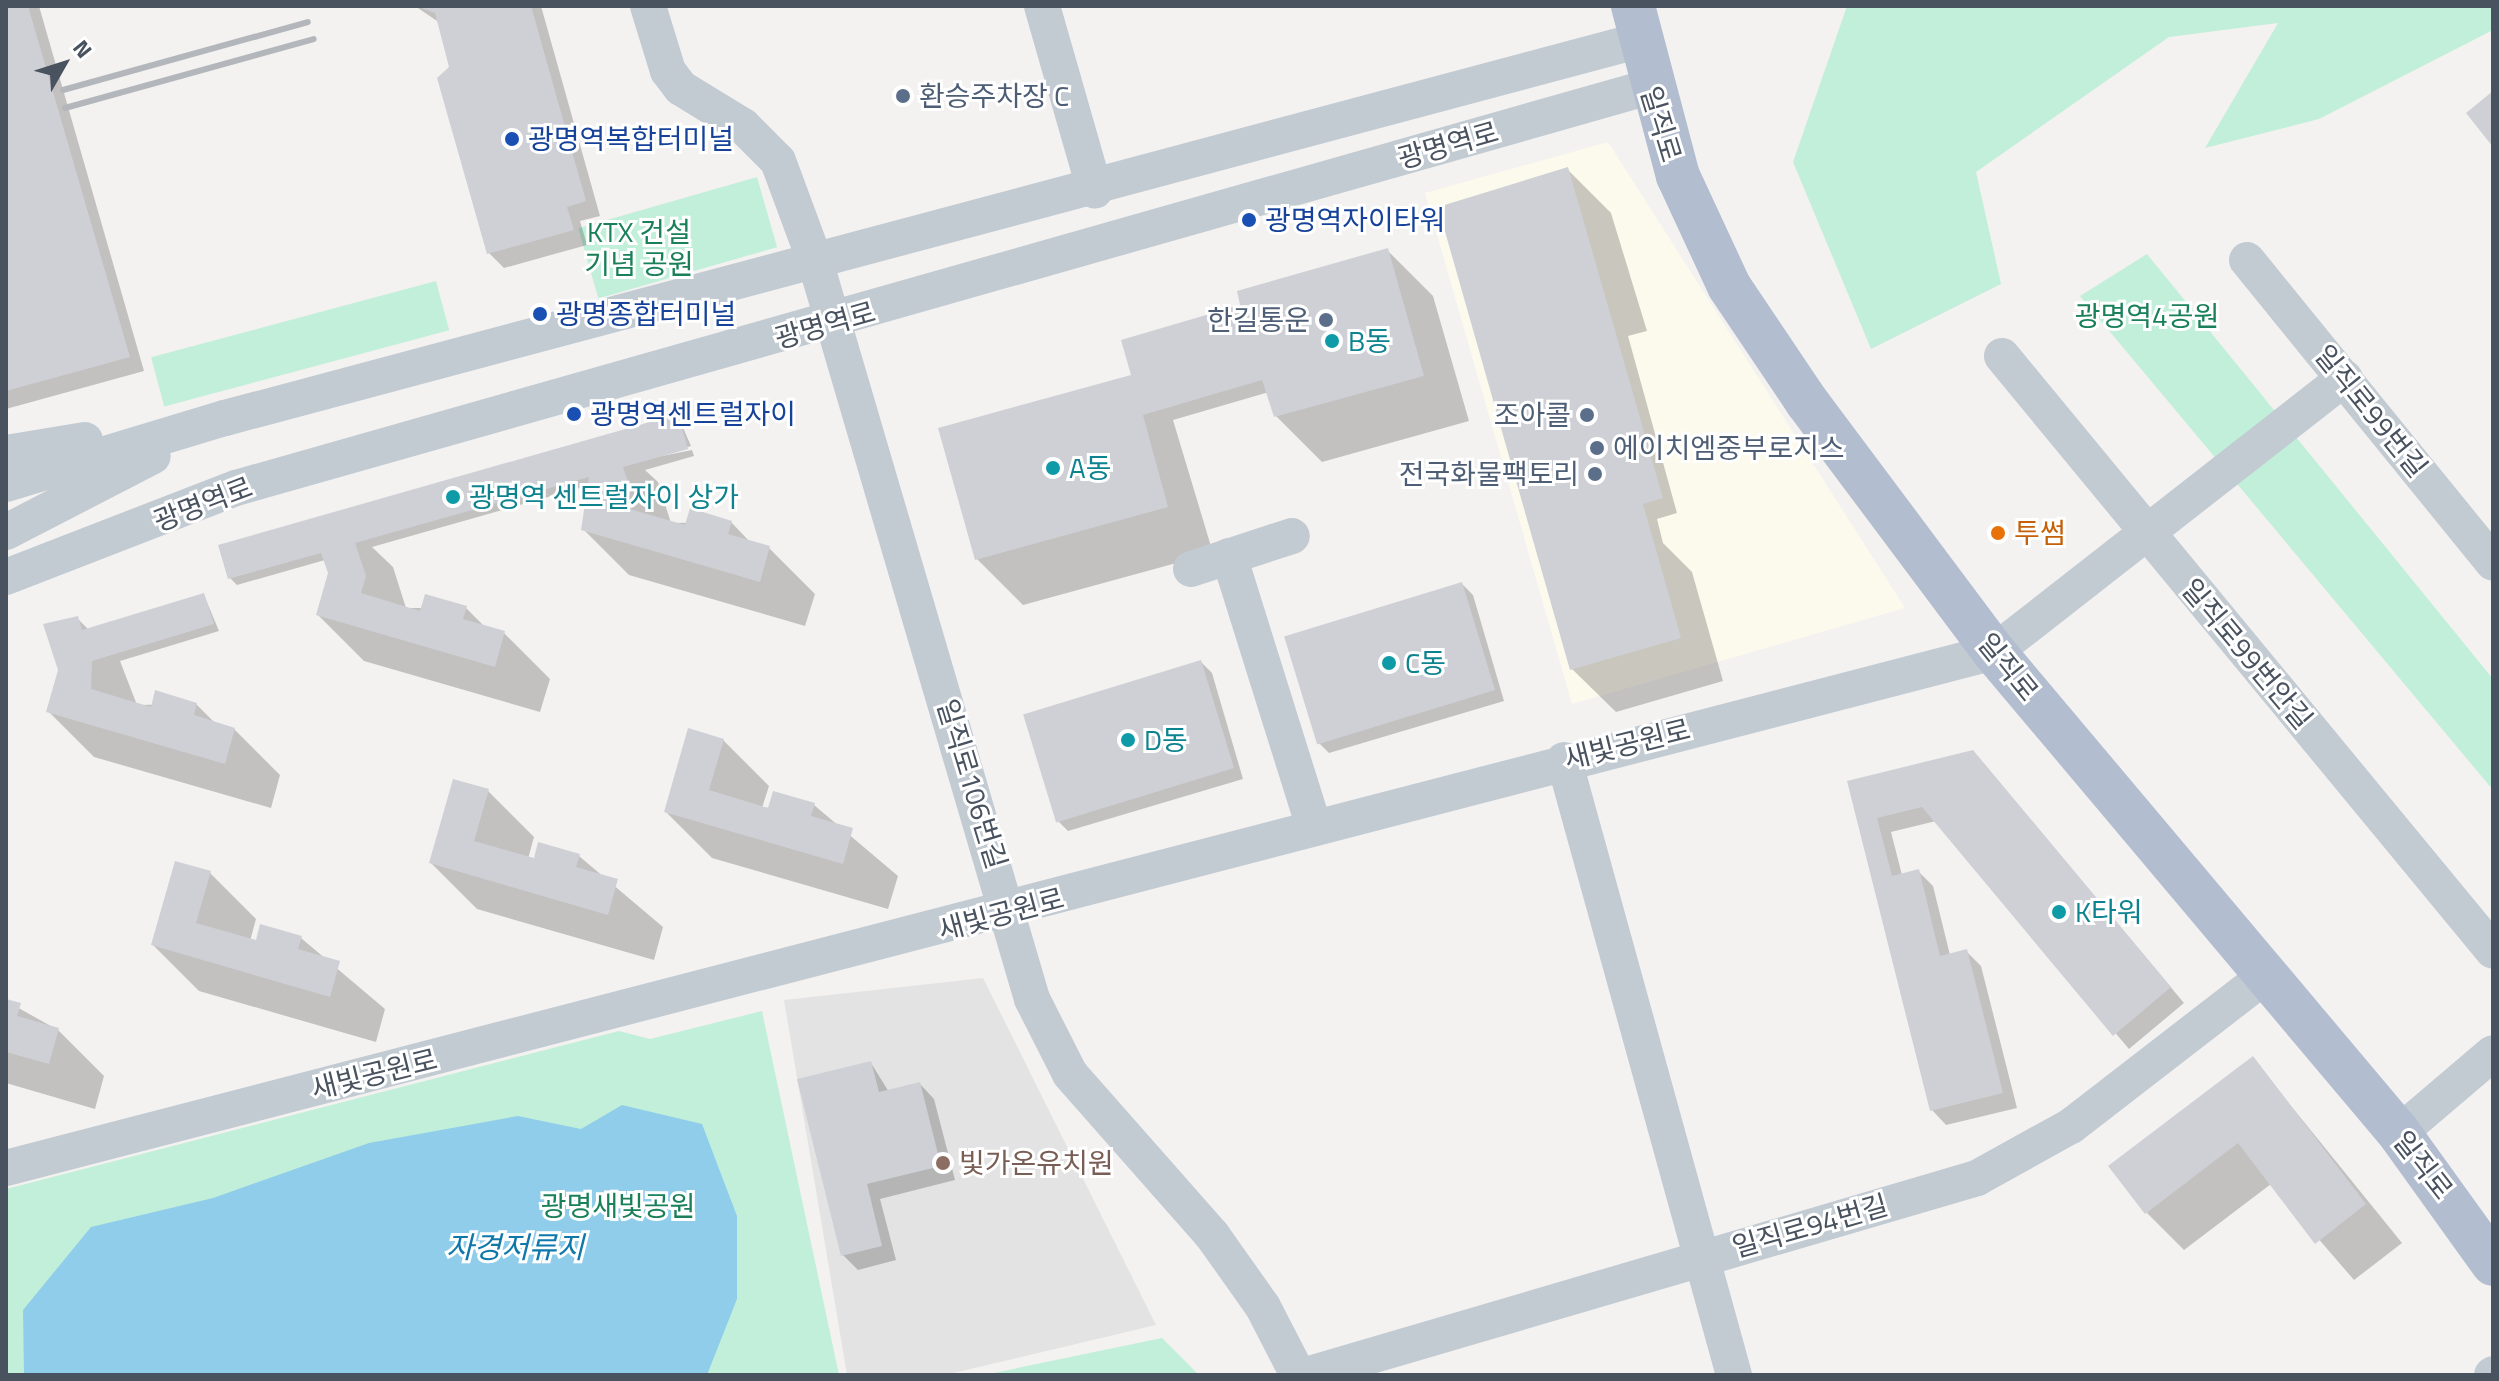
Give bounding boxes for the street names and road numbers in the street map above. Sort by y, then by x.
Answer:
street label: 일직로 [1634,82,1688,166]
street label: 광명역로 [1394,115,1502,175]
street label: 광명역로 [771,295,879,355]
street label: 일직로99번길 [2308,338,2434,484]
street label: 광명역로 [149,470,257,538]
street label: 일직로99번안길 [2174,572,2320,736]
street label: 일직로 [1971,626,2045,708]
street label: 일직로106번길 [930,695,1014,873]
street label: 새빛공원로 [1560,712,1694,776]
street label: 새빛공원로 [934,881,1068,947]
street label: 새빛공원로 [307,1042,441,1106]
street label: 일직로 [2386,1124,2460,1206]
street label: 일직로94번길 [1728,1188,1892,1264]

